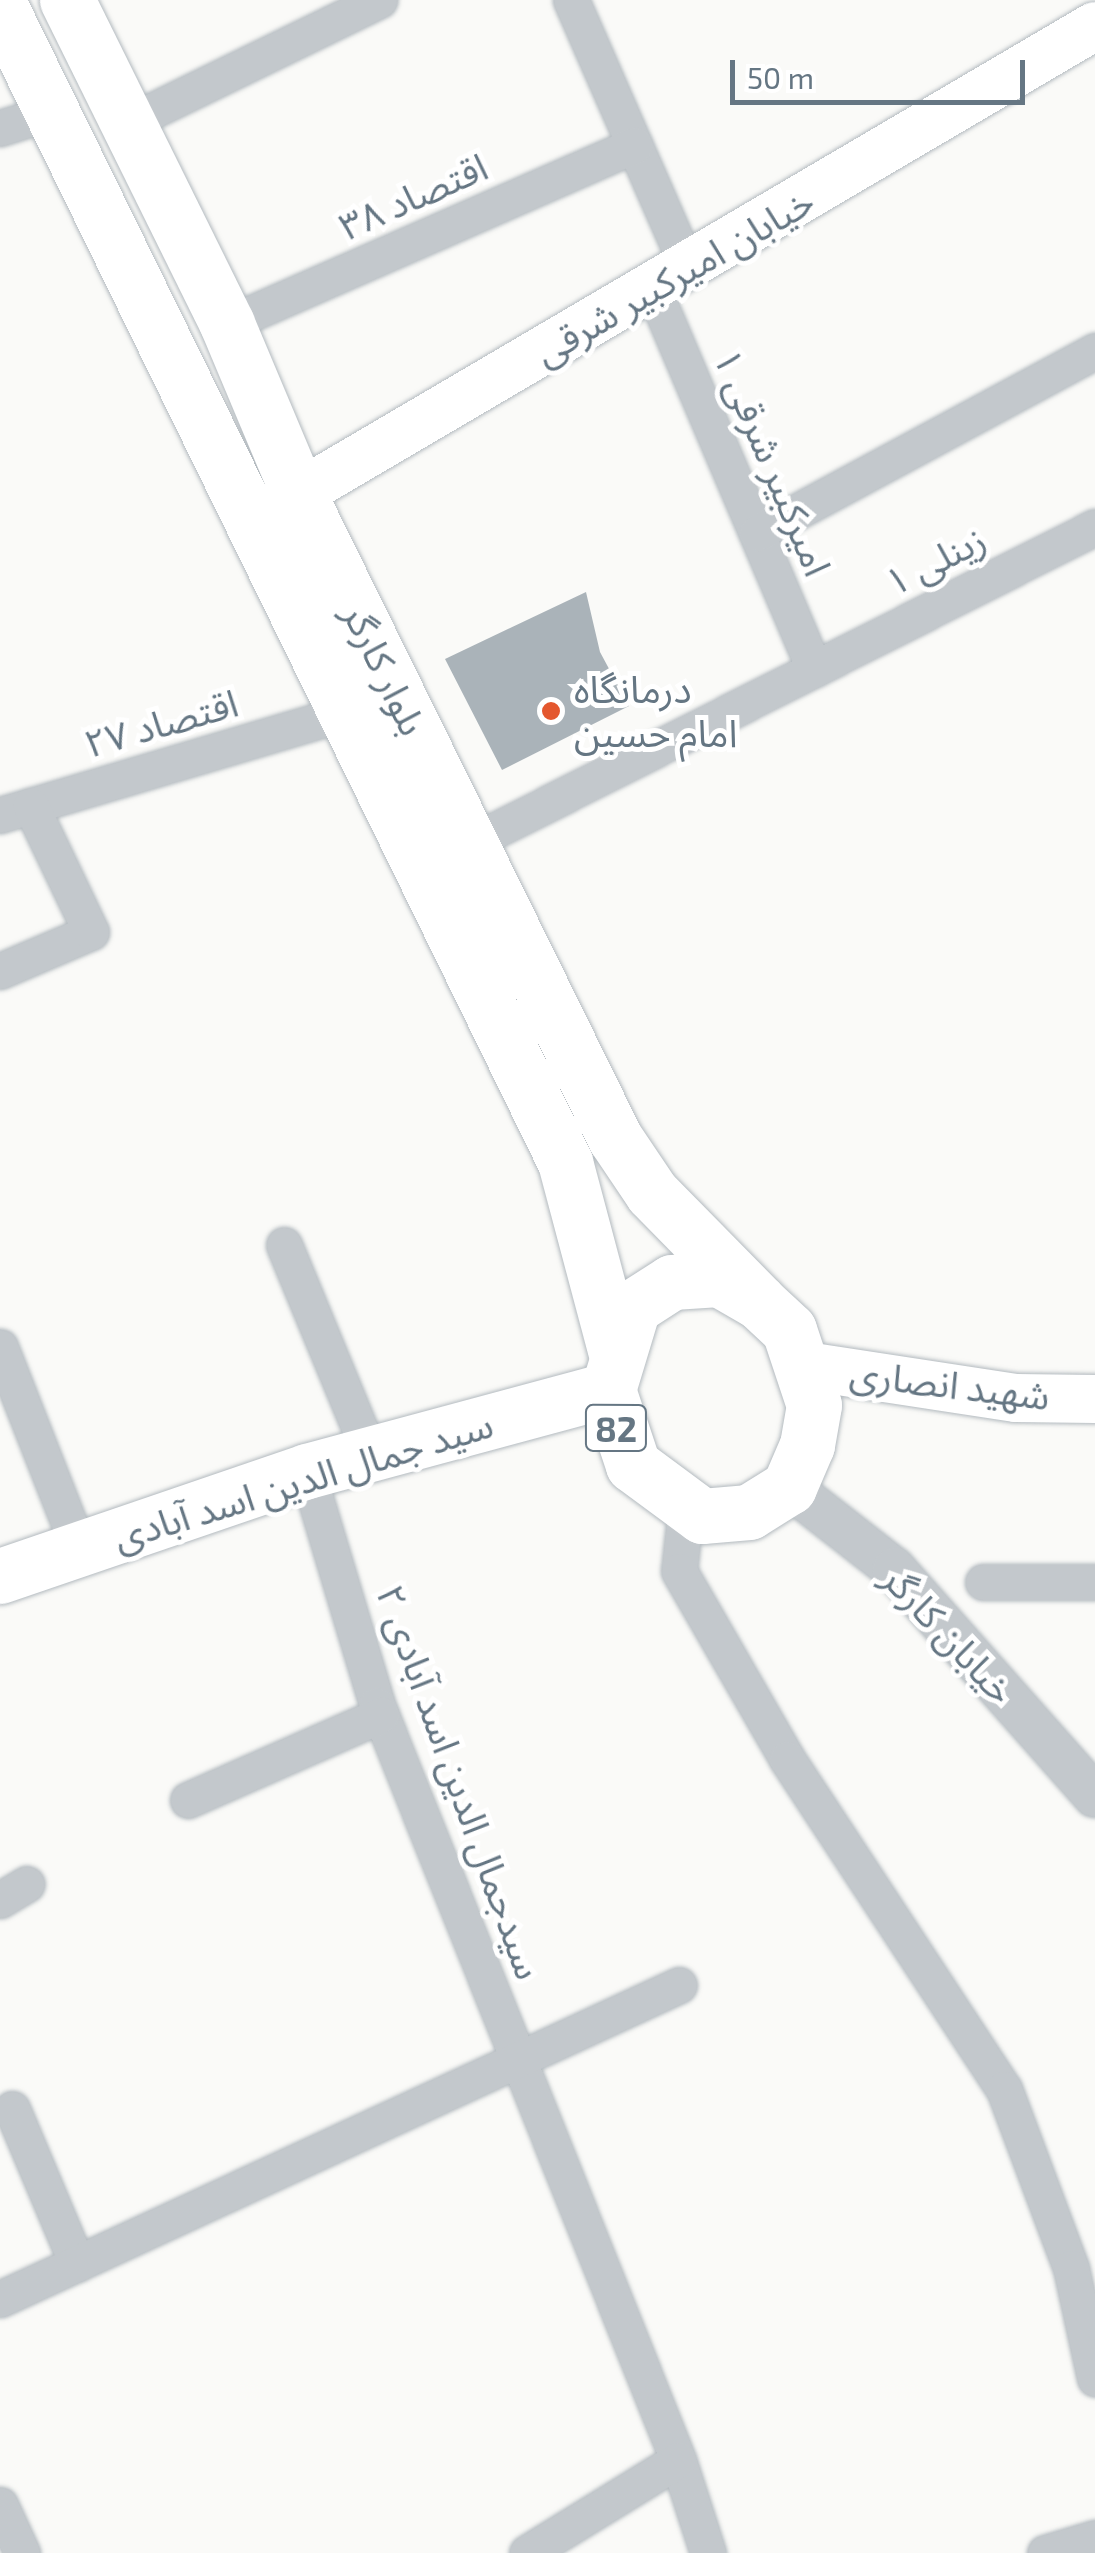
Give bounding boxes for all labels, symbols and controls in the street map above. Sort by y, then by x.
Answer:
scale bar [735,40,1030,102]
text: 50 m [747,59,814,95]
street label: ۳۸ اقتصاد [332,143,494,249]
street label: خیابان امیرکبیر شرقی [526,177,822,375]
street label: امیرکبیر شرقی ۱ [705,342,841,582]
street label: زینلی ۱ [877,515,993,605]
street label: بلوار کارگر [334,596,436,742]
place label: درمانگاه امام حسین [574,666,738,756]
street label: اقتصاد ۲۷ [79,679,243,767]
marker: درمانگاه امام حسین [538,698,564,724]
street label: شهید انصاری [847,1349,1053,1419]
road number: 82 [584,1398,648,1458]
street label: سید جمال الدین اسد آبادی [108,1401,498,1559]
street label: خیابان کارگر [873,1555,1025,1713]
street label: سیدجمال الدین اسد آبادی ۲ [367,1579,553,1985]

